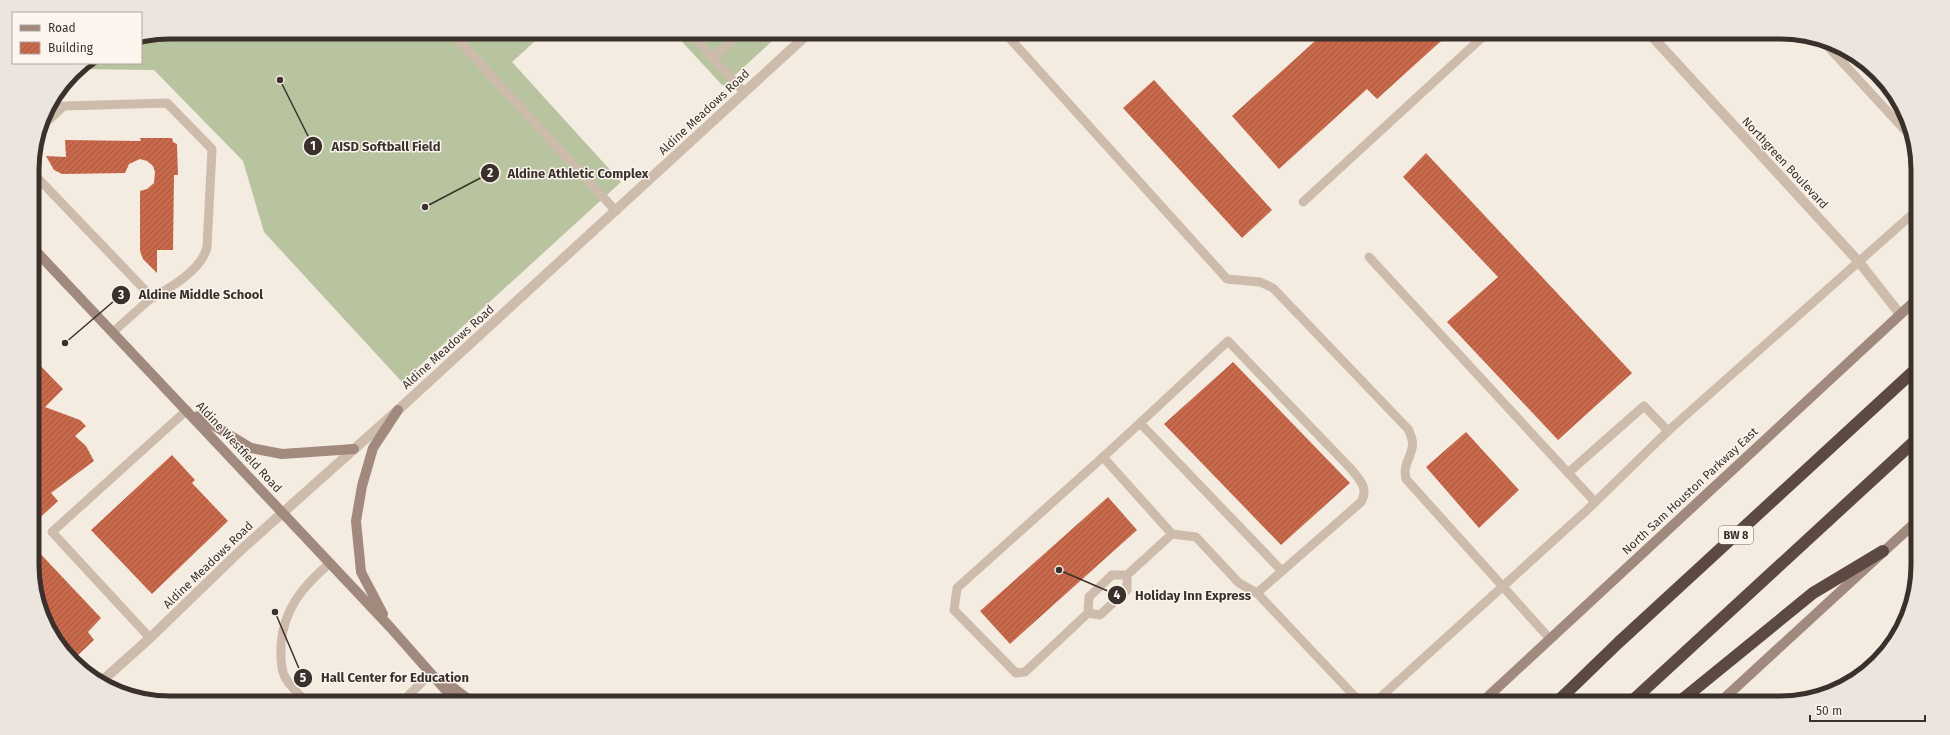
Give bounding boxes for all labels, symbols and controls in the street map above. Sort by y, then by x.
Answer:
legend [12,12,142,64]
text: Road [48,21,76,35]
text: Building [48,41,94,55]
street label: Aldine Meadows Road [656,66,752,158]
street label: Northgreen Boulevard [1739,114,1831,212]
callout: AISD Softball Field [303,134,448,159]
text: 1 [310,139,316,153]
text: AISD Softball Field [331,139,440,154]
callout: Aldine Athletic Complex [480,160,656,185]
text: 2 [487,166,493,180]
text: Aldine Athletic Complex [507,166,649,181]
callout: Aldine Middle School [111,282,271,307]
text: Aldine Middle School [138,287,263,302]
text: 3 [117,288,124,302]
street label: Aldine Meadows Road [399,302,497,392]
street label: Aldine Westfield Road [193,399,285,495]
street label: North Sam Houston Parkway East [1619,424,1761,558]
street label: Aldine Meadows Road [160,519,256,611]
road number: BW 8 [1719,526,1753,544]
callout: Holiday Inn Express [1107,582,1259,607]
text: 4 [1114,588,1121,602]
text: Holiday Inn Express [1135,588,1252,603]
callout: Hall Center for Education [293,665,477,690]
text: Hall Center for Education [321,670,469,685]
text: 5 [300,671,307,685]
scale bar [1810,697,1925,723]
text: 50 m [1816,704,1842,718]

